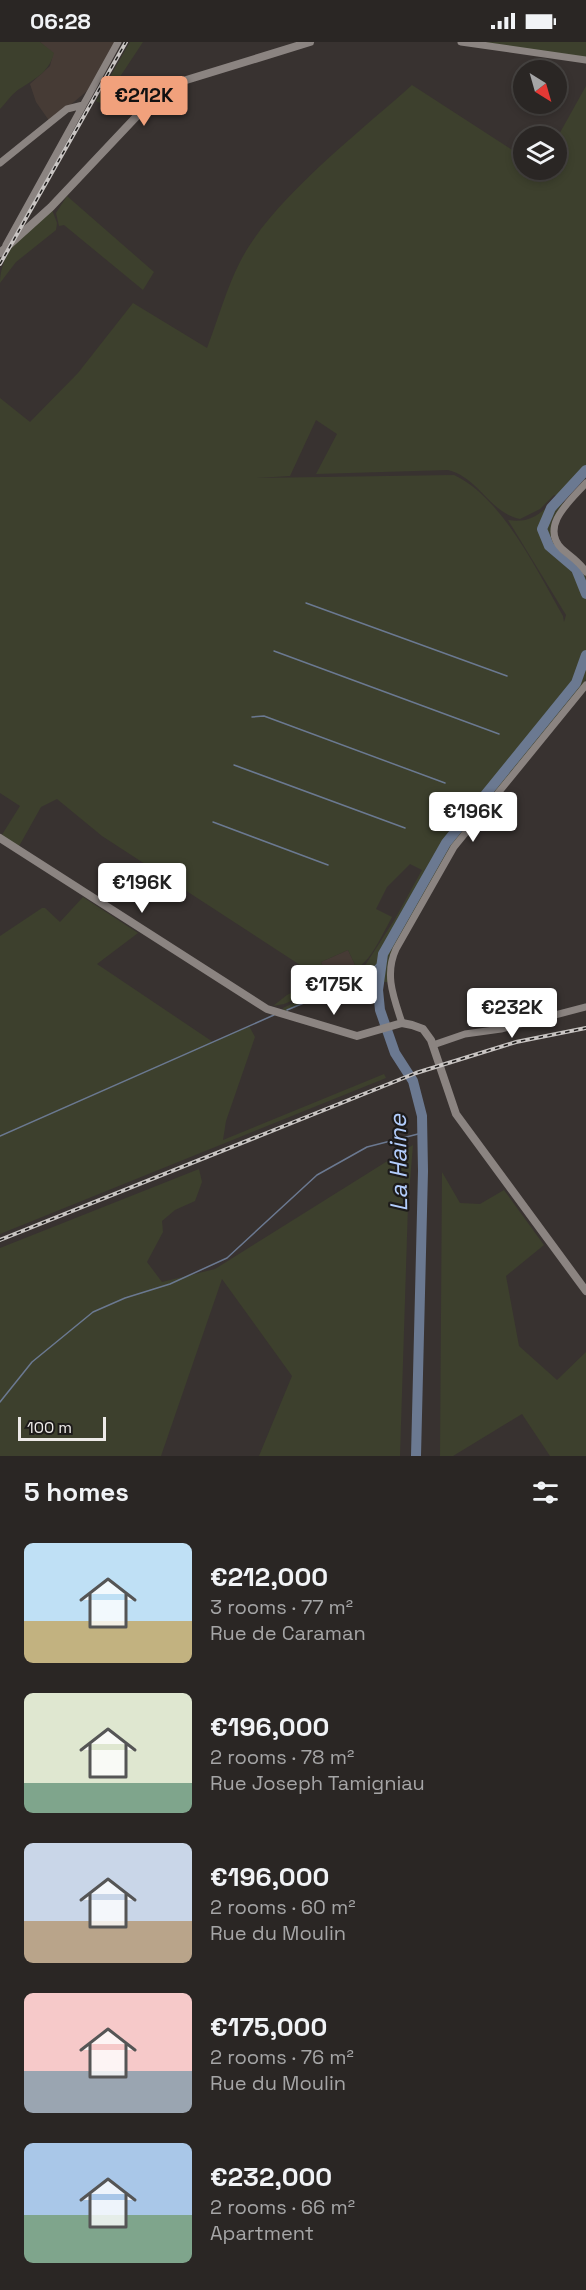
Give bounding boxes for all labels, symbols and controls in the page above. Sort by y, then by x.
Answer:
text: 06:28 [30,7,91,35]
north arrow [513,60,567,114]
map controls [513,60,567,180]
pin: €212K [102,76,186,127]
text: €212K [115,82,173,108]
button: layers [513,126,567,180]
pin: €196K [431,792,515,843]
text: €196K [443,798,503,824]
pin: €196K [100,863,184,914]
text: €196K [112,869,172,895]
pin: €175K [292,965,376,1016]
text: €175K [305,971,363,997]
pin: €232K [470,988,554,1039]
text: €232K [481,994,543,1020]
water label: La Haine [382,1113,414,1212]
scale bar [18,1414,106,1442]
text: 100 m [27,1417,72,1438]
text: 5 homes [24,1475,129,1509]
icon: filters [529,1476,562,1509]
text: €212,000 [210,1560,328,1594]
icon: home [72,1567,144,1639]
text: 3 rooms · 77 m² [210,1594,353,1620]
text: Rue de Caraman [210,1620,366,1646]
text: €196,000 [210,1710,329,1744]
icon: home [72,1717,144,1789]
text: 2 rooms · 78 m² [210,1744,354,1770]
text: Rue Joseph Tamigniau [210,1770,425,1796]
text: €196,000 [210,1860,329,1894]
icon: home [72,1867,144,1939]
text: 2 rooms · 60 m² [210,1894,356,1920]
text: Rue du Moulin [210,1920,346,1946]
text: €175,000 [210,2010,327,2044]
icon: home [72,2017,144,2089]
text: 2 rooms · 76 m² [210,2044,354,2070]
text: Rue du Moulin [210,2070,346,2096]
text: €232,000 [210,2160,332,2194]
icon: home [72,2167,144,2239]
text: 2 rooms · 66 m² [210,2194,355,2220]
text: Apartment [210,2220,314,2246]

